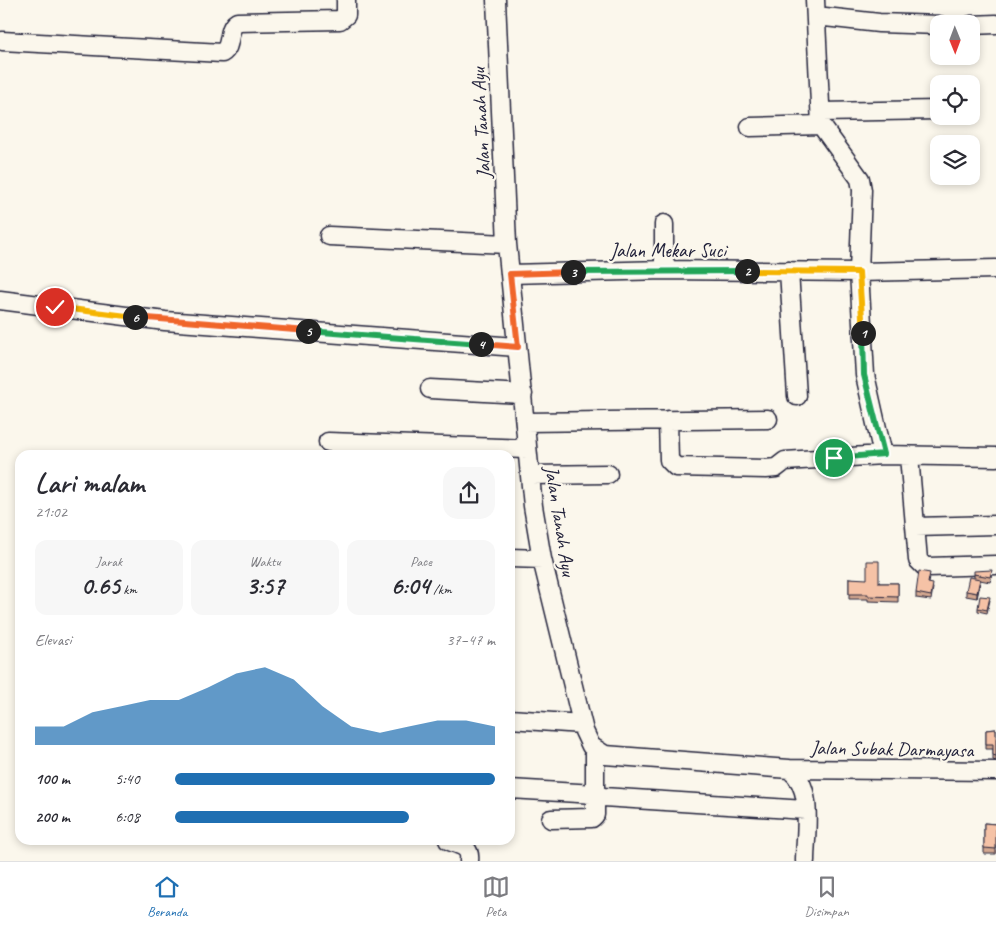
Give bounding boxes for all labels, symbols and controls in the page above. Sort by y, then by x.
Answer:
north arrow [930,15,980,65]
map controls [930,15,980,185]
street label: Jalan Tanah Ayu [466,65,496,180]
button: locate [930,75,980,125]
button: layers [930,135,980,185]
street label: Jalan Mekar Suci [609,238,728,263]
pin: 2 [734,258,760,284]
pin: 3 [560,260,586,284]
text: 2 [744,263,751,280]
text: 3 [570,264,577,281]
pin [34,286,76,328]
icon: check [41,293,69,321]
pin: 6 [122,304,148,330]
text: 6 [132,309,139,326]
pin: 5 [296,318,320,344]
pin: 1 [850,320,876,346]
text: 5 [305,323,312,340]
text: 1 [860,325,867,342]
pin: 4 [468,332,494,356]
text: 4 [478,336,485,353]
pin [813,437,855,479]
icon: arrive [820,444,848,472]
street label: Jalan Tanah Ayu [539,463,581,580]
text: Lari malam [35,465,144,500]
button: share [443,467,495,519]
text: 21:02 [35,502,67,522]
text: Jarak [96,553,122,570]
text: Waktu [249,553,281,570]
text: Pace [410,553,432,570]
text: 0.65 [81,570,120,602]
text: 3:57 [246,570,284,602]
text: 6:04 [391,570,430,602]
text: km [120,581,137,598]
text: /km [430,581,451,598]
text: Elevasi [35,630,72,650]
text: 37–47 m [446,630,495,650]
street label: Jalan Subak Darmayasa [809,735,976,763]
text: 100 m [35,769,70,789]
text: 5:40 [115,769,140,789]
text: 200 m [35,807,70,827]
text: 6:08 [115,807,140,827]
tab: Beranda [147,873,187,920]
tab: Peta [482,873,510,920]
tab: Disimpan [804,873,849,920]

